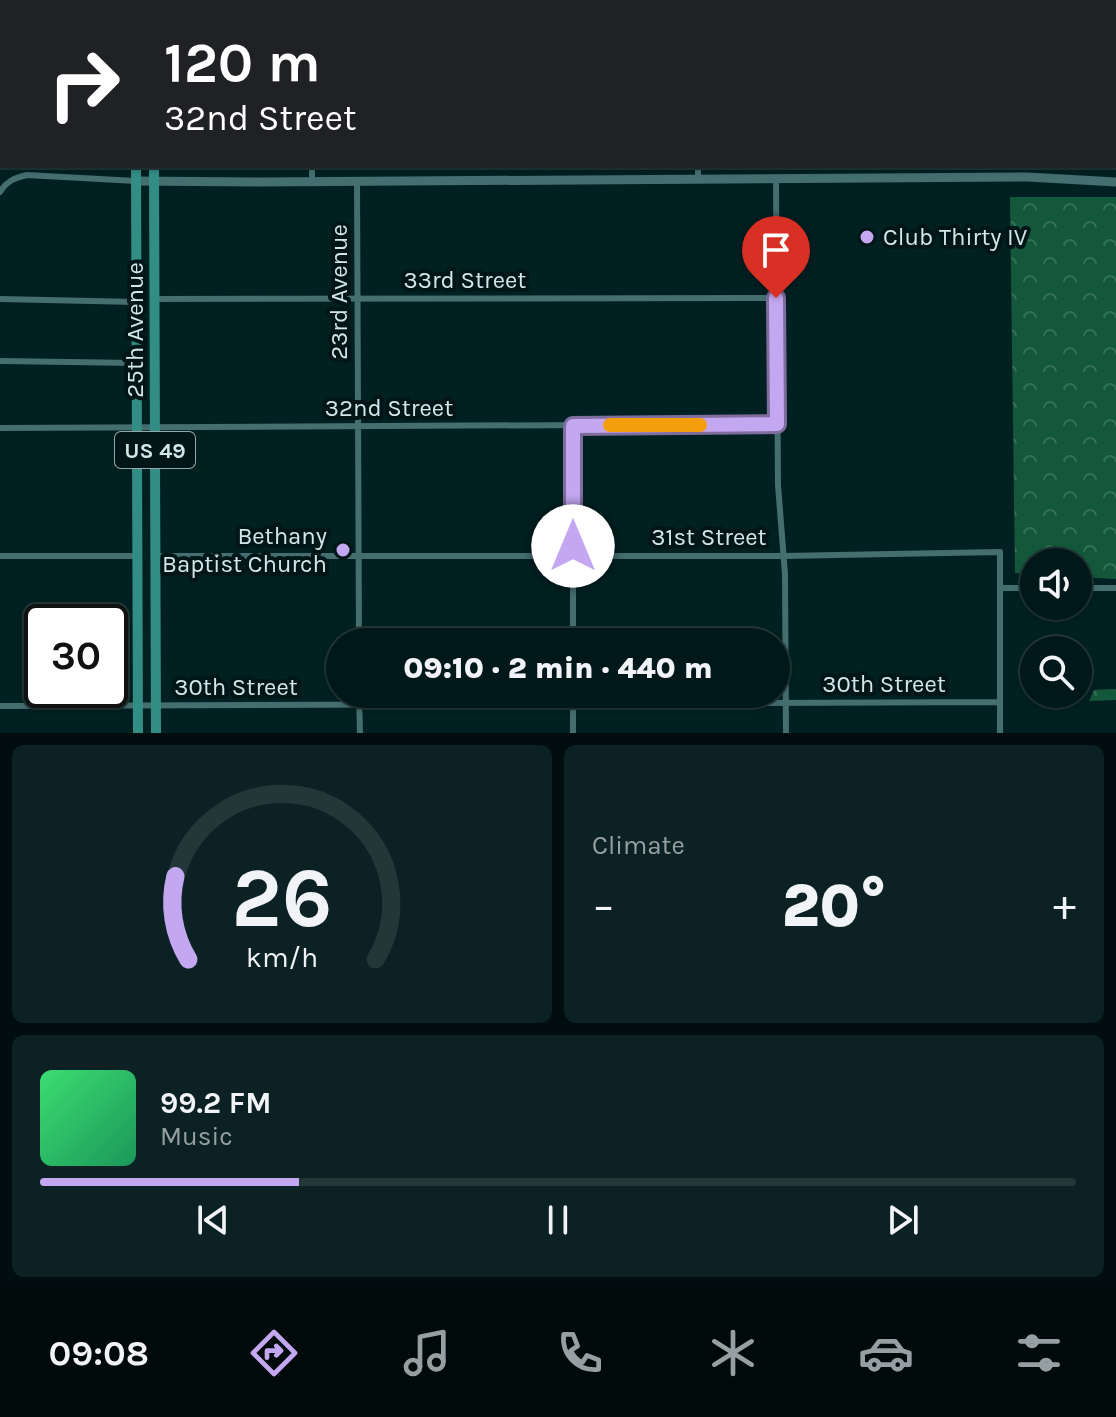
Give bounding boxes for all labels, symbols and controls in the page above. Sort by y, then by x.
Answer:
text: 120 m [164,30,321,95]
icon: right [32,32,136,136]
text: 32nd Street [164,97,357,139]
pin [742,216,810,298]
place label: Club Thirty IV [883,223,1028,251]
street label: 23rd Avenue [325,224,353,360]
icon: arrive [754,228,798,272]
marker: Club Thirty IV [858,228,876,246]
street label: 25th Avenue [121,262,149,398]
street label: 33rd Street [404,266,526,294]
street label: 32nd Street [325,394,453,422]
road number: US 49 [115,432,195,468]
position arrow [531,504,615,588]
place label: Bethany Baptist Church [162,522,327,578]
street label: 31st Street [651,523,767,551]
marker: Bethany Baptist Church [334,541,352,559]
map controls [1020,548,1092,708]
button: sound [1020,548,1092,620]
speed limit sign: 30 [24,604,128,708]
button: search [1020,636,1092,708]
text: 09:10 · 2 min · 440 m [403,650,713,686]
street label: 30th Street [822,670,946,698]
street label: 30th Street [174,673,298,701]
text: Climate [592,830,685,861]
text: 26 [232,850,332,947]
text: 20° [782,871,886,941]
text: − [592,880,615,931]
text: + [1053,880,1076,931]
text: km/h [246,941,318,974]
text: 99.2 FM [160,1085,271,1121]
text: Music [160,1121,233,1152]
icon: previous [191,1198,235,1242]
icon: pause [536,1198,580,1242]
icon: next [881,1198,925,1242]
icon: directions [246,1325,302,1381]
icon: music [399,1325,455,1381]
icon: phone [552,1325,608,1381]
icon: climate [705,1325,761,1381]
icon: car [858,1325,914,1381]
icon: filters [1011,1325,1067,1381]
text: 09:08 [49,1332,149,1374]

